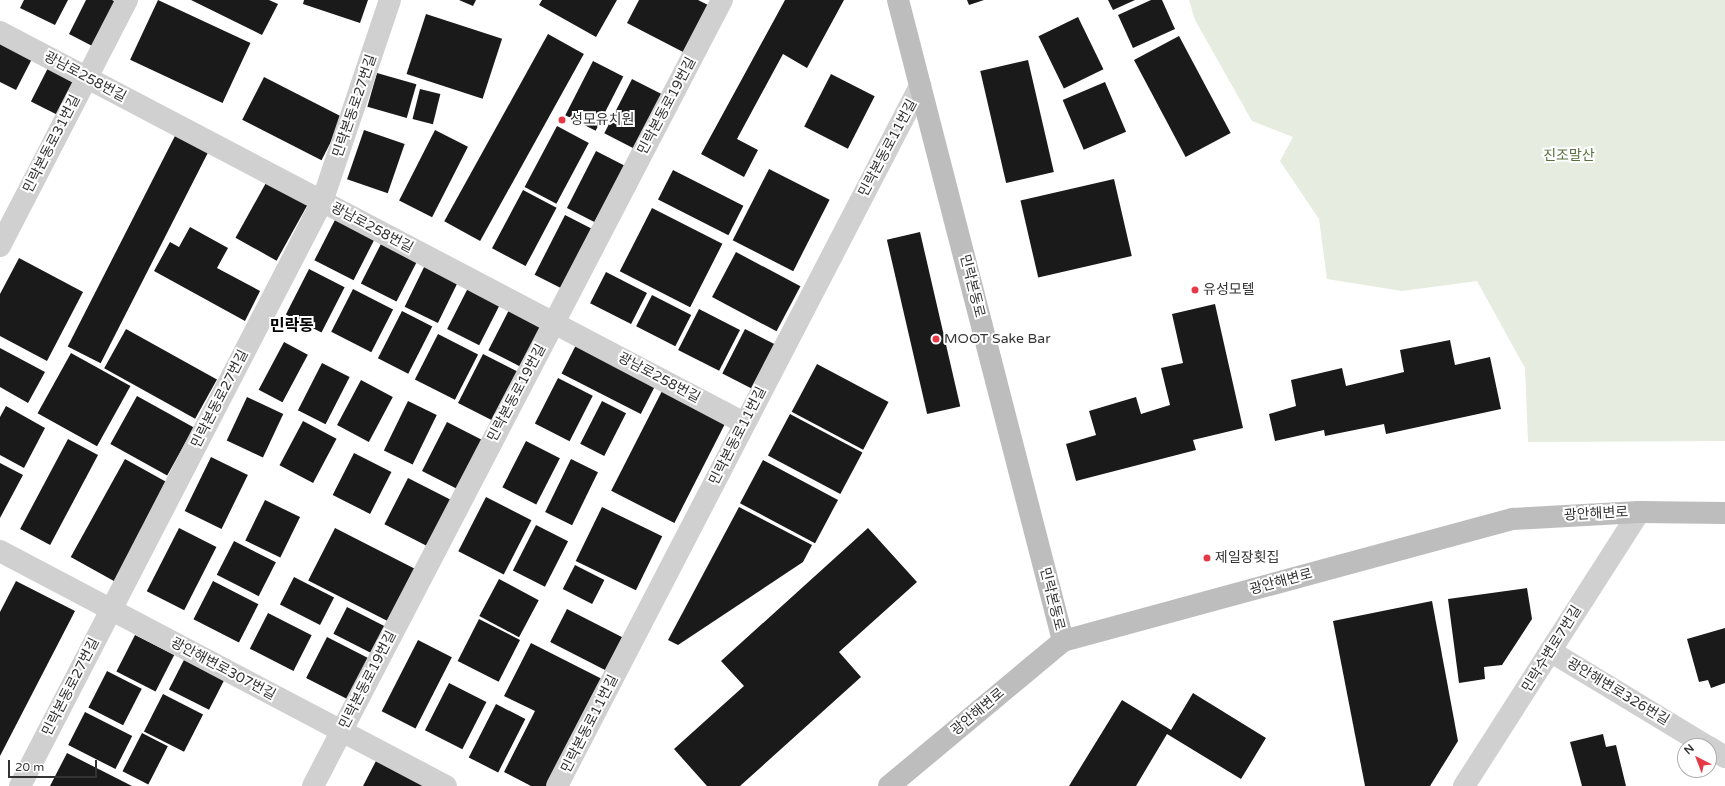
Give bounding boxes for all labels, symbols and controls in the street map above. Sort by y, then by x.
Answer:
street label: 광남로258번길 [41,48,129,106]
street label: 민락본동로27번길 [330,52,380,160]
street label: 민락본동로19번길 [634,54,700,158]
street label: 민락본동로31번길 [20,92,84,196]
street label: 민락본동로11번길 [855,96,921,200]
place label: 성모유치원 [570,112,634,128]
marker: 성모유치원 [557,115,567,125]
park label: 진조말산 [1543,148,1595,164]
street label: 광남로258번길 [328,199,416,257]
street label: 민락본동로 [956,253,988,319]
place label: 유성모텔 [1203,282,1255,298]
marker: 유성모텔 [1190,285,1200,295]
district label: 민락동 [270,316,314,336]
place label: MOOT Sake Bar [944,331,1051,347]
marker: MOOT Sake Bar [931,334,941,344]
street label: 민락본동로19번길 [484,341,550,445]
street label: 민락본동로27번길 [188,347,252,451]
street label: 광남로258번길 [615,349,703,407]
street label: 민락본동로11번길 [706,384,770,488]
street label: 광안해변로 [1563,504,1629,524]
place label: 제일장횟집 [1215,550,1279,566]
marker: 제일장횟집 [1202,553,1212,563]
street label: 민락본동로 [1036,566,1068,632]
street label: 광안해변로 [1248,566,1314,598]
street label: 민락수변로7번길 [1519,603,1585,695]
street label: 민락본동로19번길 [336,628,400,732]
street label: 광안해변로307번길 [168,634,278,704]
street label: 민락본동로27번길 [39,635,103,739]
street label: 광안해변로326번길 [1564,655,1672,729]
street label: 민락본동로11번길 [558,672,622,776]
street label: 광안해변로 [948,685,1008,739]
north arrow [1677,738,1717,778]
text: N [1682,742,1697,757]
scale bar [10,752,99,778]
text: 20 m [15,760,44,774]

